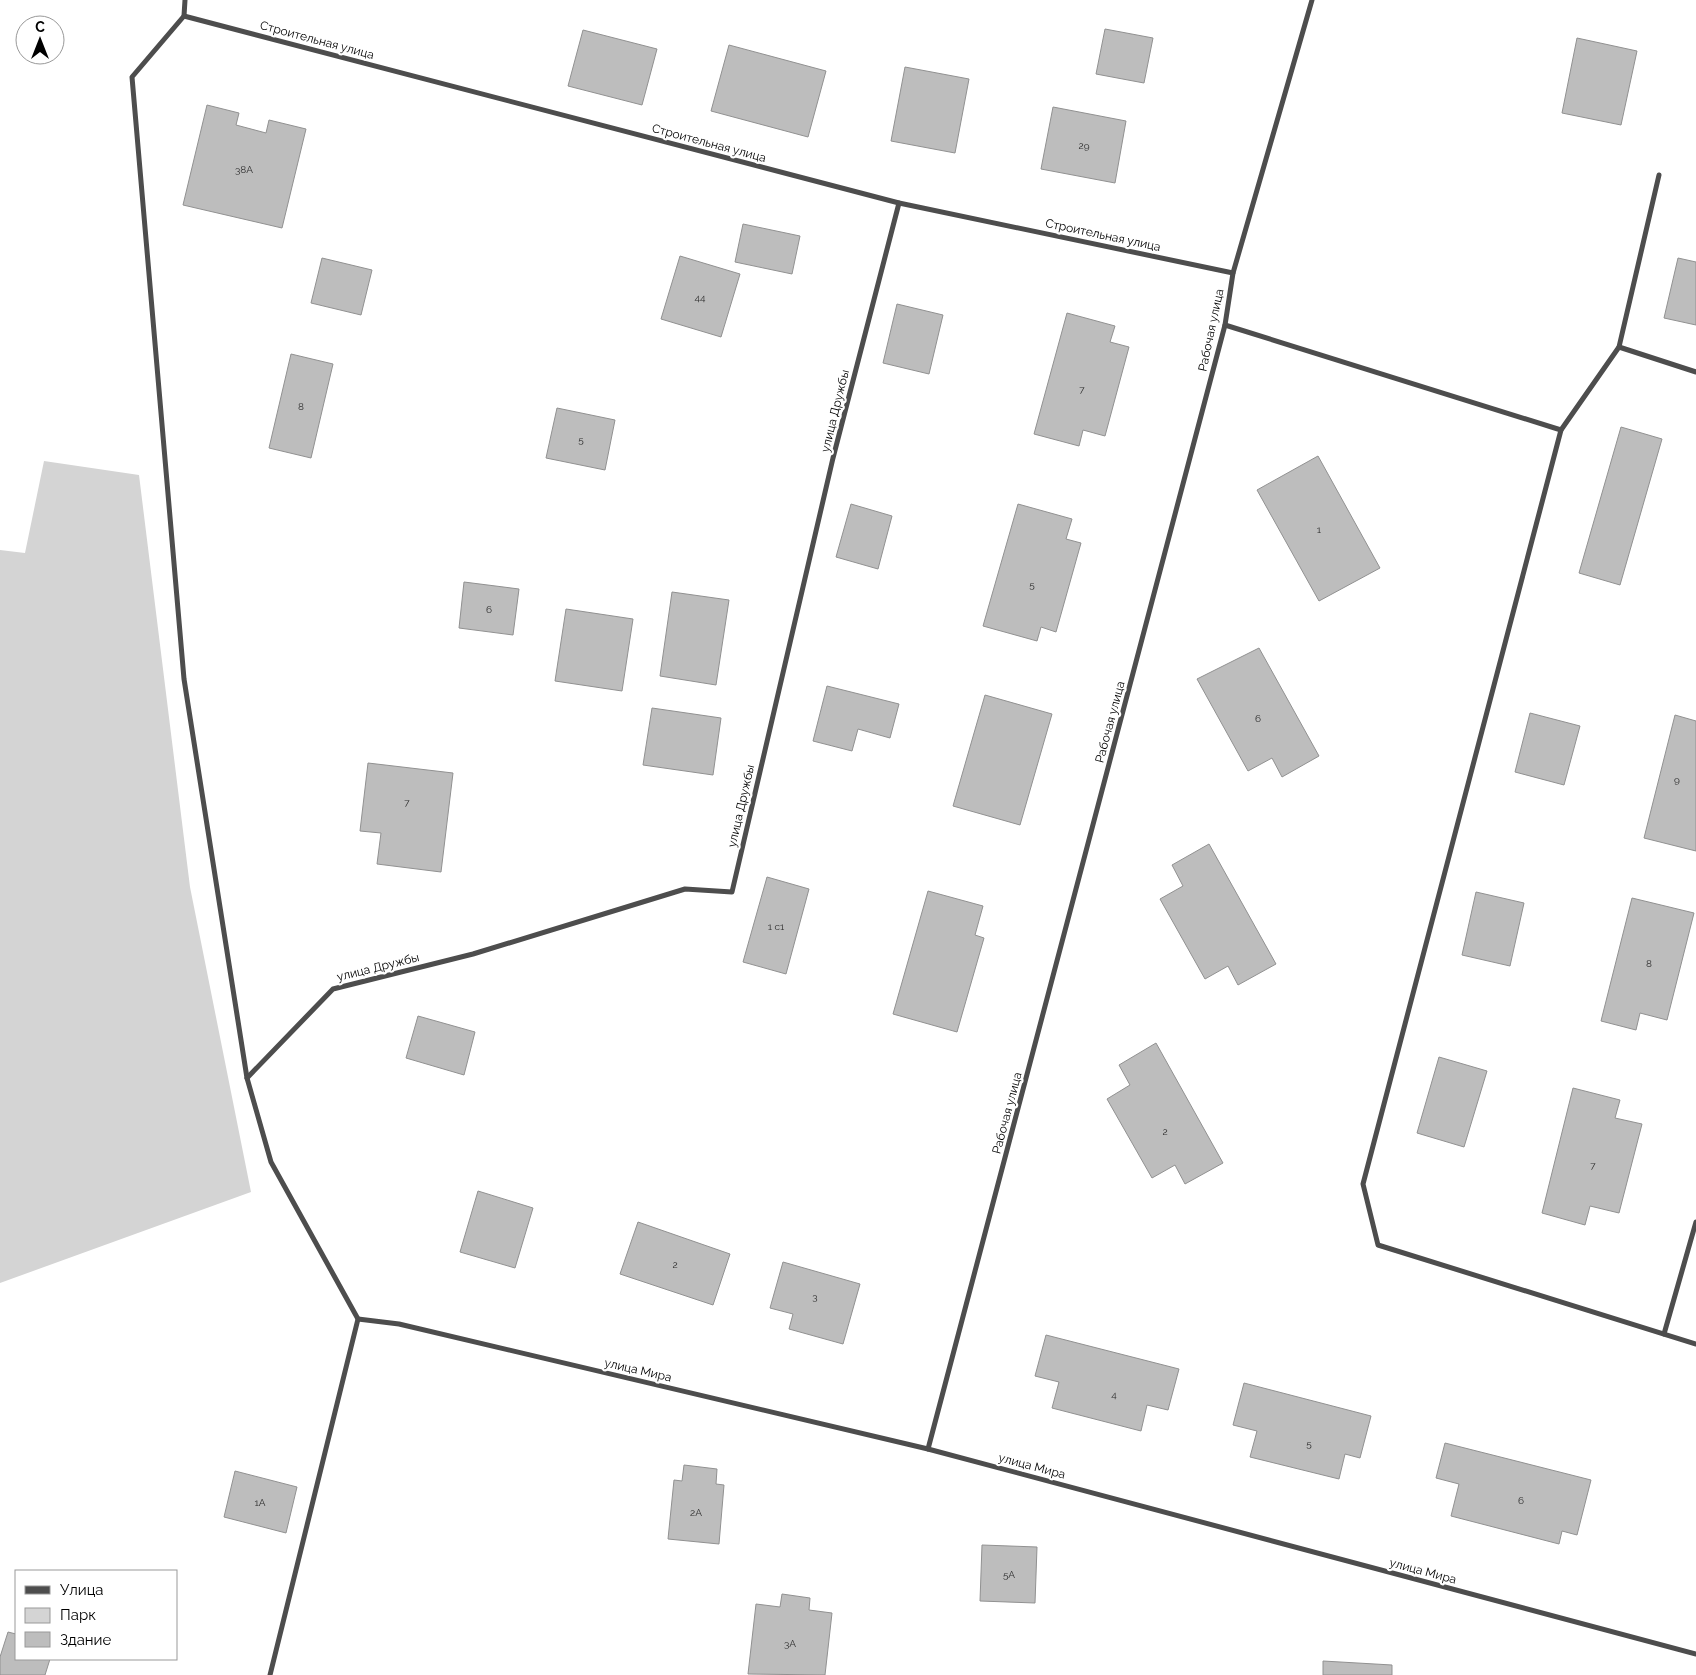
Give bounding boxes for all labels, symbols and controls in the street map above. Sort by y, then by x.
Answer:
north arrow [15,15,65,65]
street label: Строительная улица [258,18,376,62]
text: С [35,19,45,35]
street label: Строительная улица [650,121,768,165]
house number: 29 [1078,140,1090,151]
house number: 38А [235,164,253,175]
street label: Строительная улица [1044,216,1162,254]
street label: Рабочая улица [1195,287,1227,373]
house number: 44 [695,292,706,303]
street label: улица Дружбы [818,368,852,454]
house number: 7 [1079,384,1085,395]
house number: 8 [298,401,304,412]
house number: 5 [578,434,584,445]
house number: 1 [1317,524,1322,535]
house number: 5 [1029,579,1035,590]
house number: 6 [486,604,492,615]
street label: Рабочая улица [1092,680,1128,764]
house number: 6 [1255,713,1261,724]
street label: улица Дружбы [725,763,757,849]
house number: 9 [1674,774,1680,785]
house number: 7 [404,797,410,808]
house number: 1 с1 [768,921,785,932]
street label: улица Дружбы [335,950,421,984]
house number: 8 [1646,958,1652,969]
street label: Рабочая улица [989,1071,1025,1155]
house number: 2 [1162,1126,1168,1137]
house number: 7 [1590,1160,1596,1171]
house number: 2 [672,1259,678,1270]
house number: 3 [812,1291,818,1302]
street label: улица Мира [603,1355,673,1385]
house number: 4 [1111,1389,1117,1400]
house number: 5 [1306,1438,1312,1449]
street label: улица Мира [997,1450,1067,1482]
house number: 6 [1518,1495,1524,1506]
house number: 1А [254,1497,266,1508]
house number: 2А [690,1507,702,1518]
street label: улица Мира [1388,1555,1458,1587]
house number: 5А [1003,1569,1015,1580]
legend [15,1570,178,1660]
text: Улица [60,1581,104,1599]
text: Парк [60,1606,96,1624]
text: Здание [60,1631,112,1649]
house number: 3А [784,1638,796,1649]

